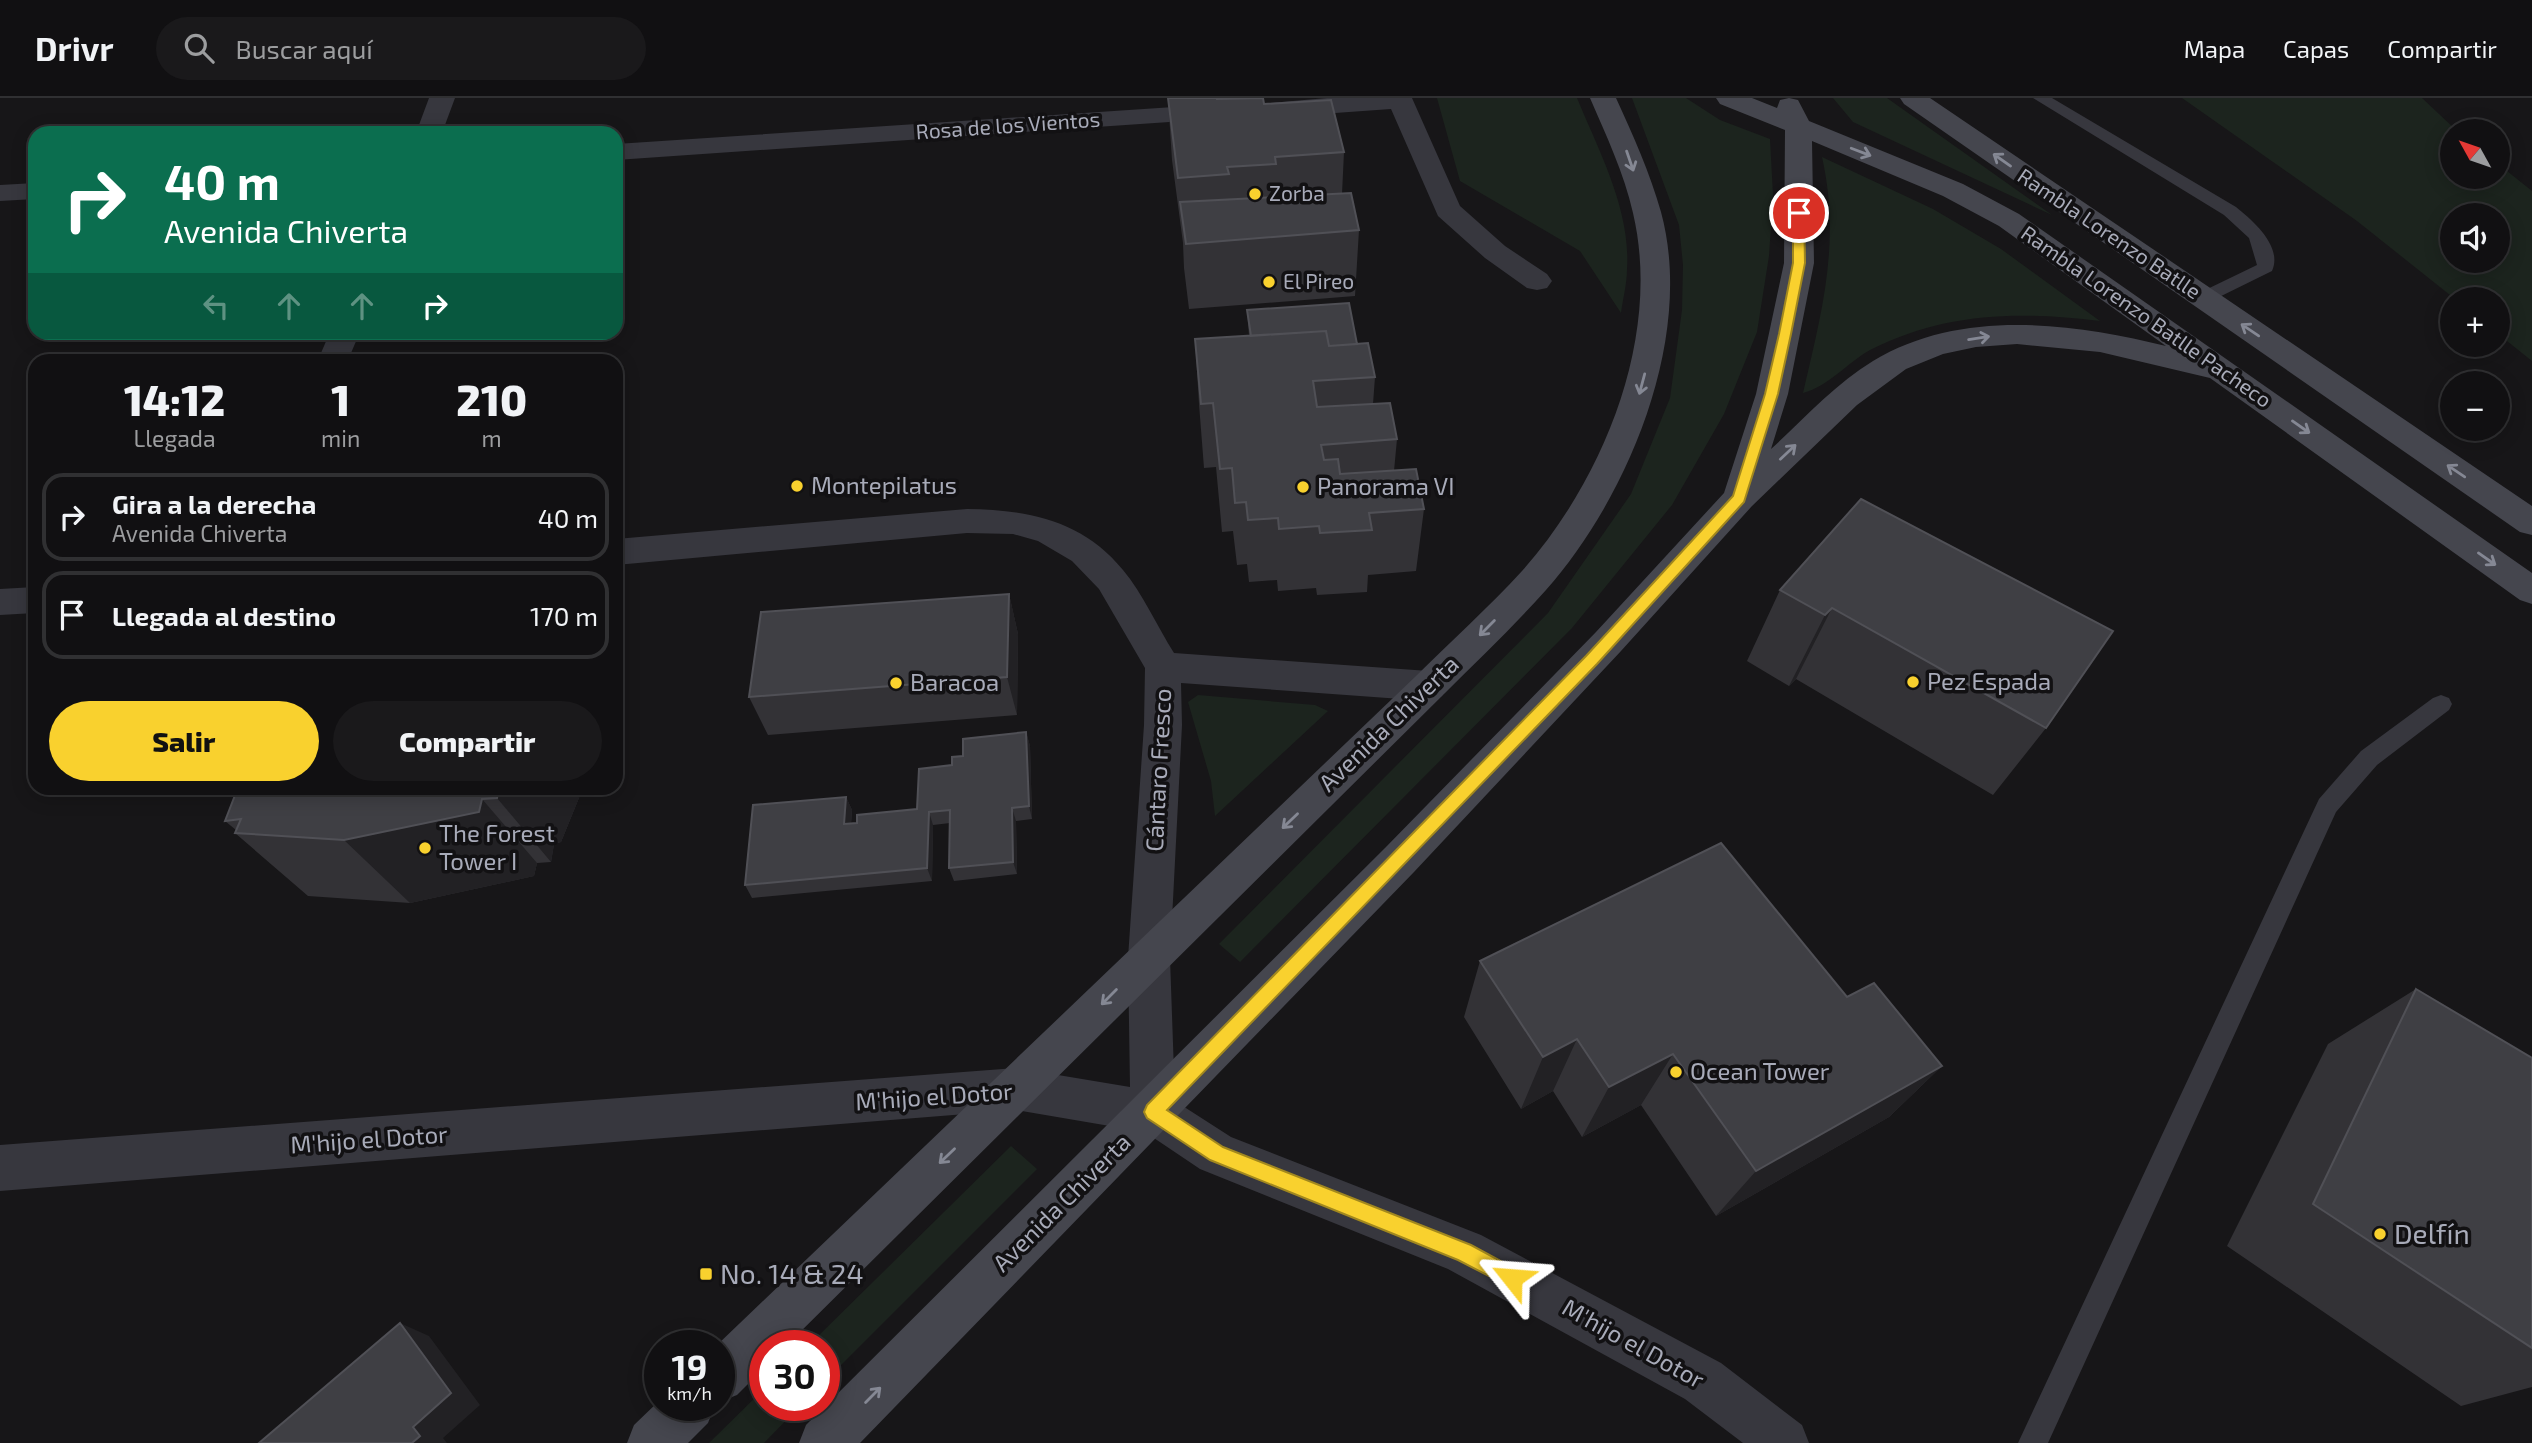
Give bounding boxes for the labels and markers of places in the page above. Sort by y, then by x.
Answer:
place label: Zorba [1269,180,1325,205]
pin [1769,183,1829,243]
marker: Zorba [1247,186,1263,202]
place label: El Pireo [1283,268,1354,293]
marker: El Pireo [1261,274,1277,290]
place label: Montepilatus [811,470,957,499]
place label: Panorama VI [1317,471,1455,500]
marker: Montepilatus [789,478,805,494]
marker: Panorama VI [1295,479,1311,495]
place label: Pez Espada [1927,666,2051,695]
place label: Baracoa [910,667,999,696]
marker: Pez Espada [1905,674,1921,690]
marker: Baracoa [888,675,904,691]
place label: The Forest Tower I [439,818,555,875]
marker: The Forest Tower I [417,840,433,856]
place label: Ocean Tower [1690,1056,1830,1085]
marker: Ocean Tower [1668,1064,1684,1080]
place label: Delfín [2394,1216,2470,1250]
marker: Delfín [2372,1226,2388,1242]
place label: No. 14 & 24 [720,1256,864,1290]
marker: No. 14 & 24 [698,1266,714,1282]

